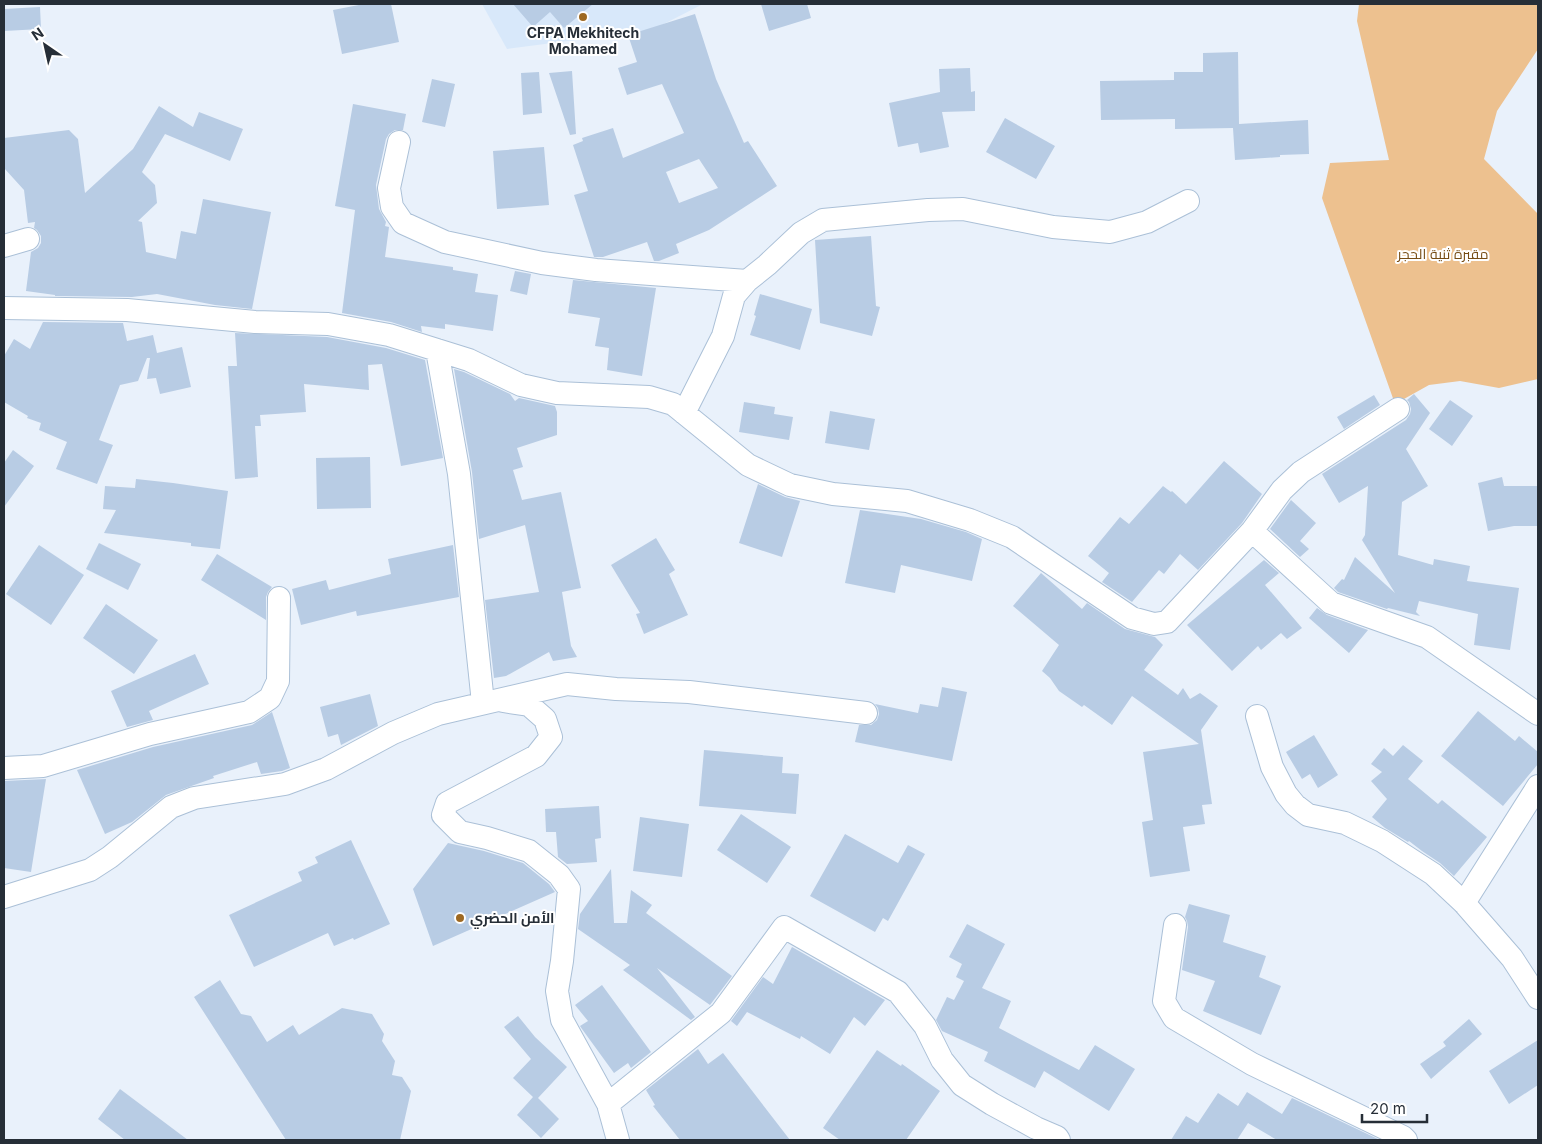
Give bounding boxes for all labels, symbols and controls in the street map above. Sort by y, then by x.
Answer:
marker: CFPA Mekhitech Mohamed [577,11,589,23]
north arrow [20,20,70,70]
text: N [28,24,47,44]
place label: CFPA Mekhitech Mohamed [527,24,639,57]
park label: مقبرة ثنية الحجر [1396,245,1489,262]
place label: الأمن الحضري [470,909,555,929]
marker: الأمن الحضري [454,912,466,924]
scale bar [1362,1092,1427,1124]
text: 20 m [1370,1099,1406,1118]

